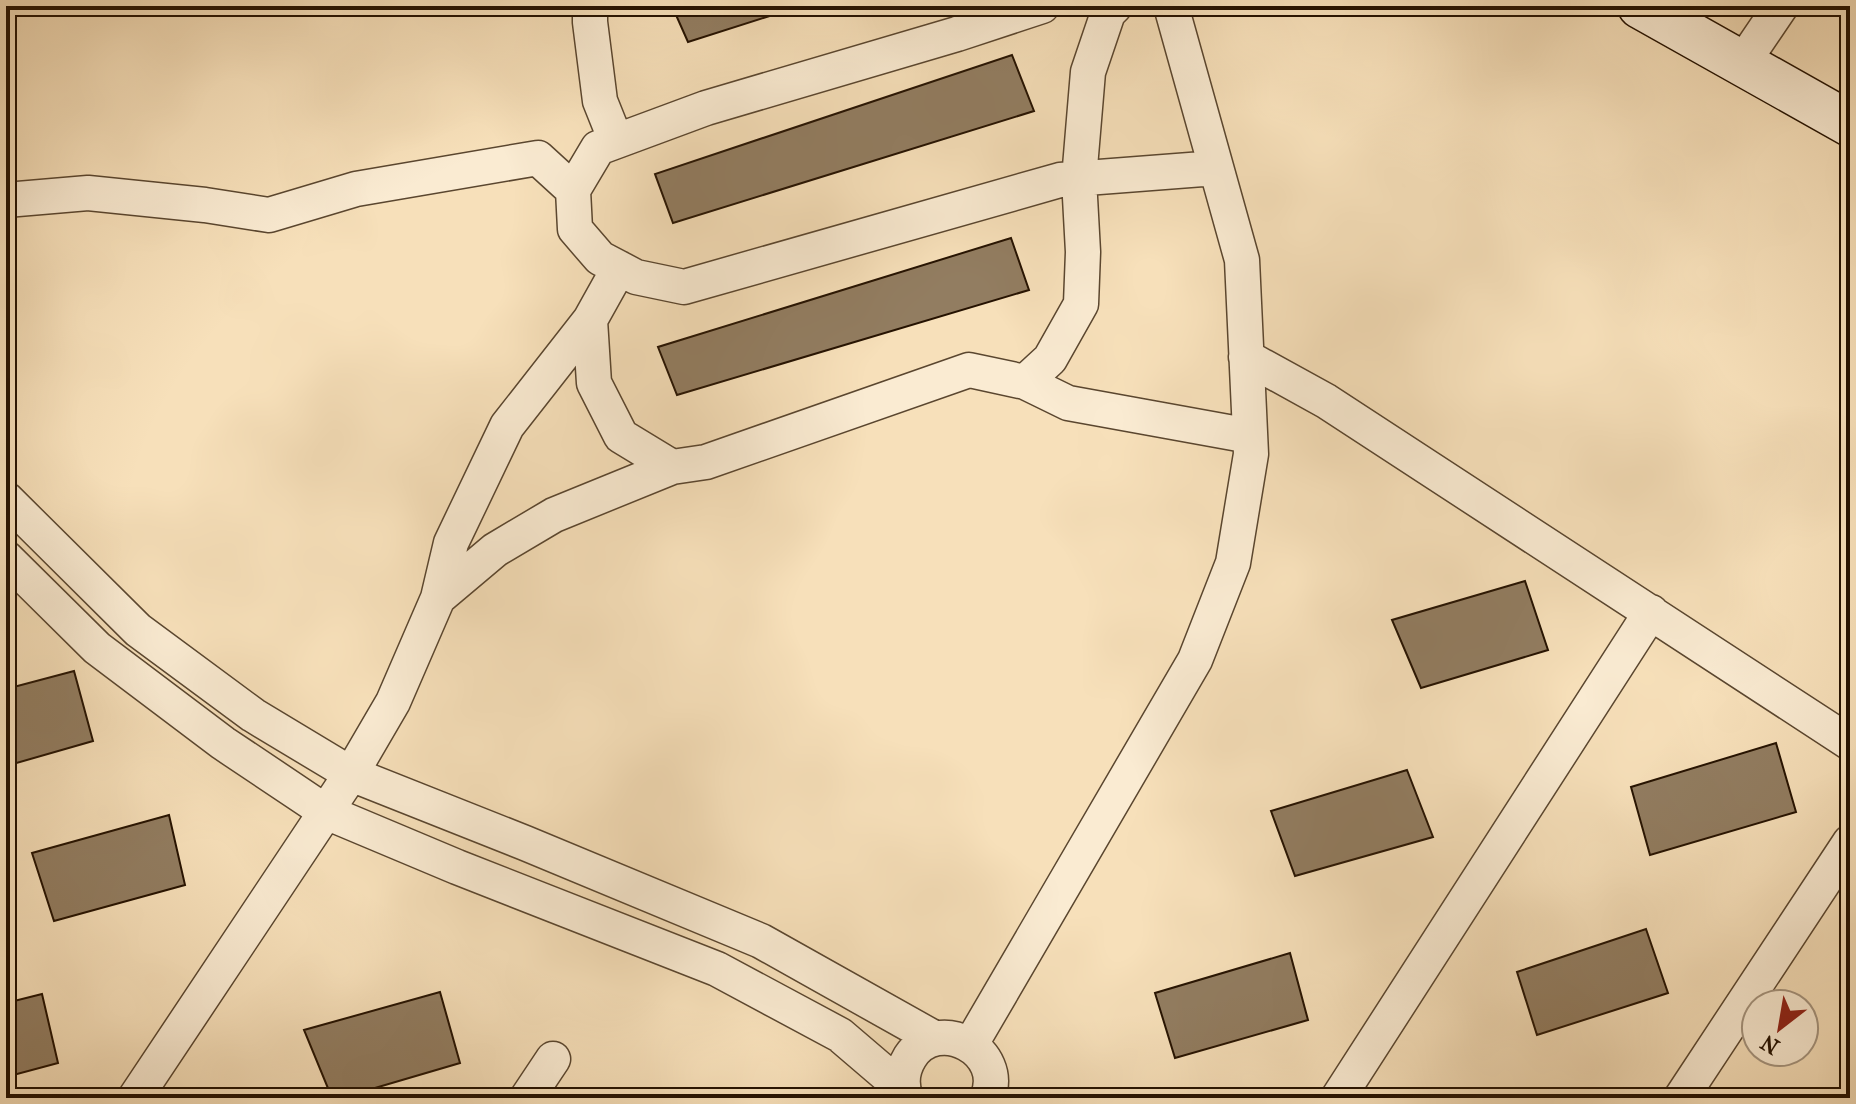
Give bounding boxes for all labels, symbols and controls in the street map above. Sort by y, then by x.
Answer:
north arrow [1740,988,1820,1068]
text: N [1756,1029,1784,1060]

